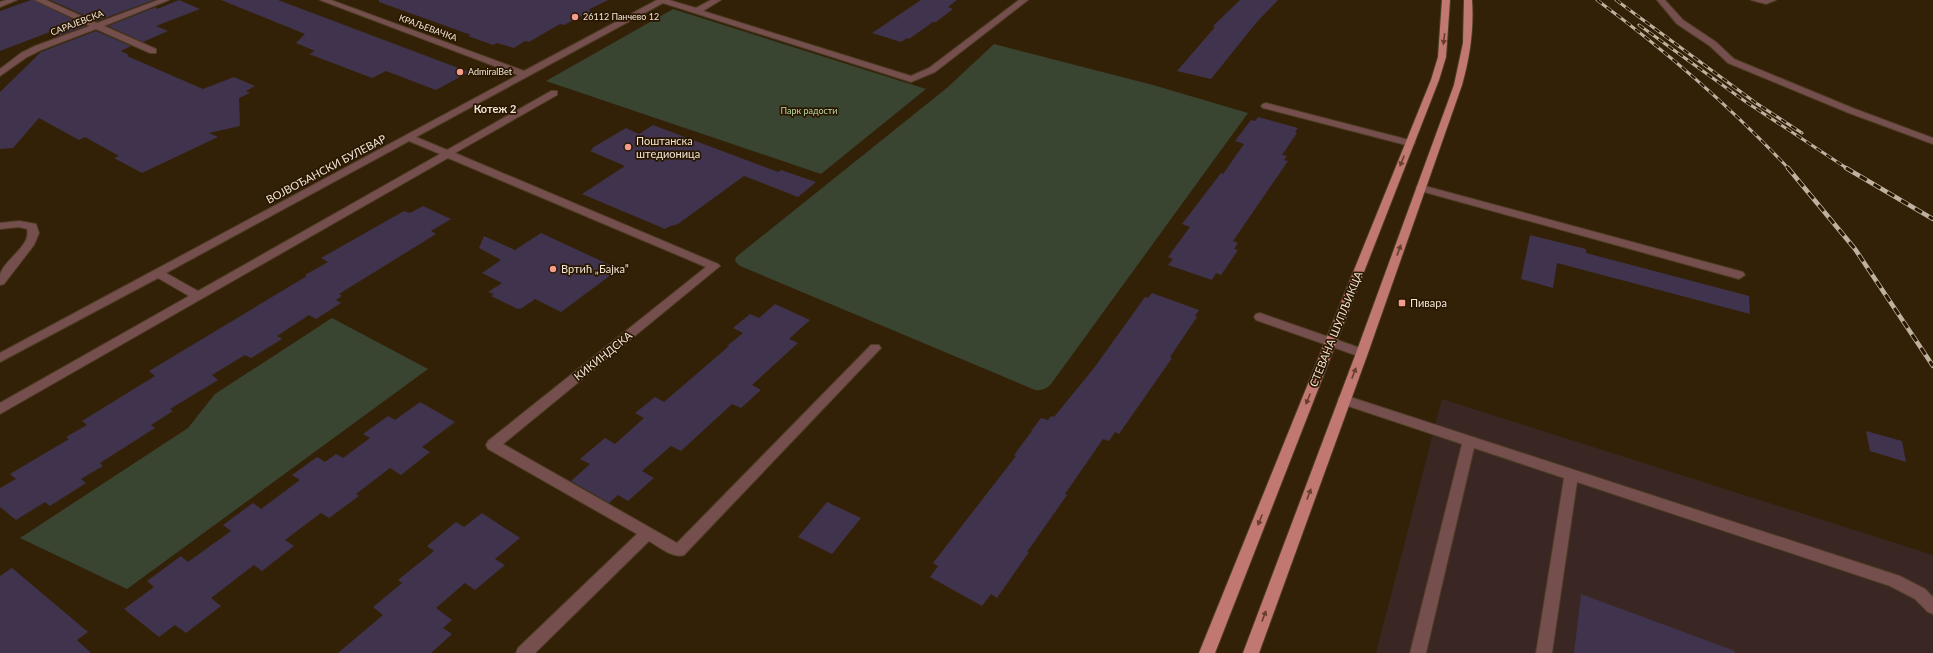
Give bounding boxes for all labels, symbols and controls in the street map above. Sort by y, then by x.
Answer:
street label: САРАЈЕВСКА [49,7,106,38]
place label: 26112 Панчево 12 [583,11,659,22]
street label: КРАЉЕВАЧКА [398,12,460,43]
marker: 26112 Панчево 12 [570,12,580,22]
one-way arrow [1441,33,1447,45]
place label: AdmiralBet [468,66,513,77]
marker: AdmiralBet [455,67,465,77]
district label: Котеж 2 [474,102,516,115]
park label: Парк радости [780,105,838,116]
street label: ВОЈВОЂАНСКИ БУЛЕВАР [264,131,388,206]
place label: Поштанска штедионица [636,134,700,160]
marker: Поштанска штедионица [623,142,633,152]
one-way arrow [1399,156,1405,168]
one-way arrow [1396,244,1402,256]
place label: Вртић „Бајка” [561,262,629,275]
marker: Вртић „Бајка” [548,264,558,274]
street label: СТЕВАНА ШУПЉИКЦА [1306,269,1365,389]
place label: Пивара [1410,296,1447,309]
marker: Пивара [1397,298,1407,308]
street label: КИКИНДСКА [571,328,635,383]
one-way arrow [1352,366,1358,378]
one-way arrow [1304,394,1310,406]
one-way arrow [1307,488,1313,500]
one-way arrow [1256,515,1262,527]
one-way arrow [1262,610,1268,622]

